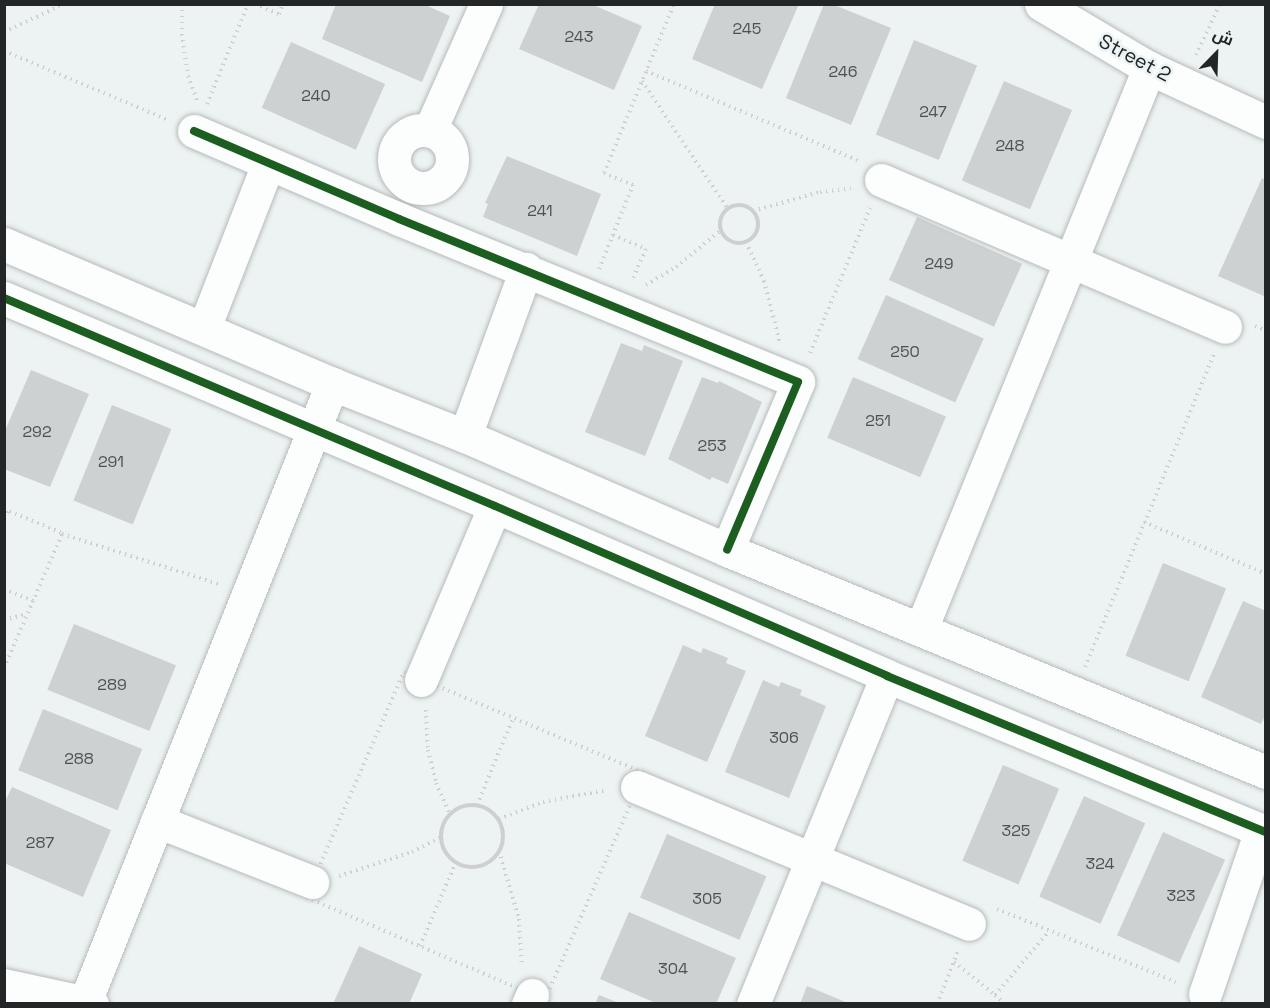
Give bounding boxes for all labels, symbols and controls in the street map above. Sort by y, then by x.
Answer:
house number: 245 [733,19,761,39]
text: ش [1210,23,1237,51]
north arrow [1186,24,1246,84]
house number: 243 [565,27,593,47]
street label: Street 2 [1095,29,1175,87]
house number: 246 [829,62,857,82]
house number: 240 [301,86,331,106]
house number: 247 [919,102,947,122]
house number: 248 [995,136,1025,156]
house number: 241 [527,201,553,221]
house number: 249 [925,254,953,274]
house number: 250 [890,342,920,362]
house number: 251 [865,411,891,431]
house number: 292 [22,422,52,442]
house number: 253 [698,436,726,456]
house number: 291 [98,452,124,472]
house number: 289 [97,675,127,695]
house number: 306 [769,728,799,748]
house number: 288 [64,749,94,769]
house number: 325 [1002,821,1030,841]
house number: 287 [26,833,54,853]
house number: 324 [1086,854,1114,874]
house number: 323 [1167,886,1195,906]
house number: 305 [692,889,722,909]
house number: 304 [658,959,688,979]

